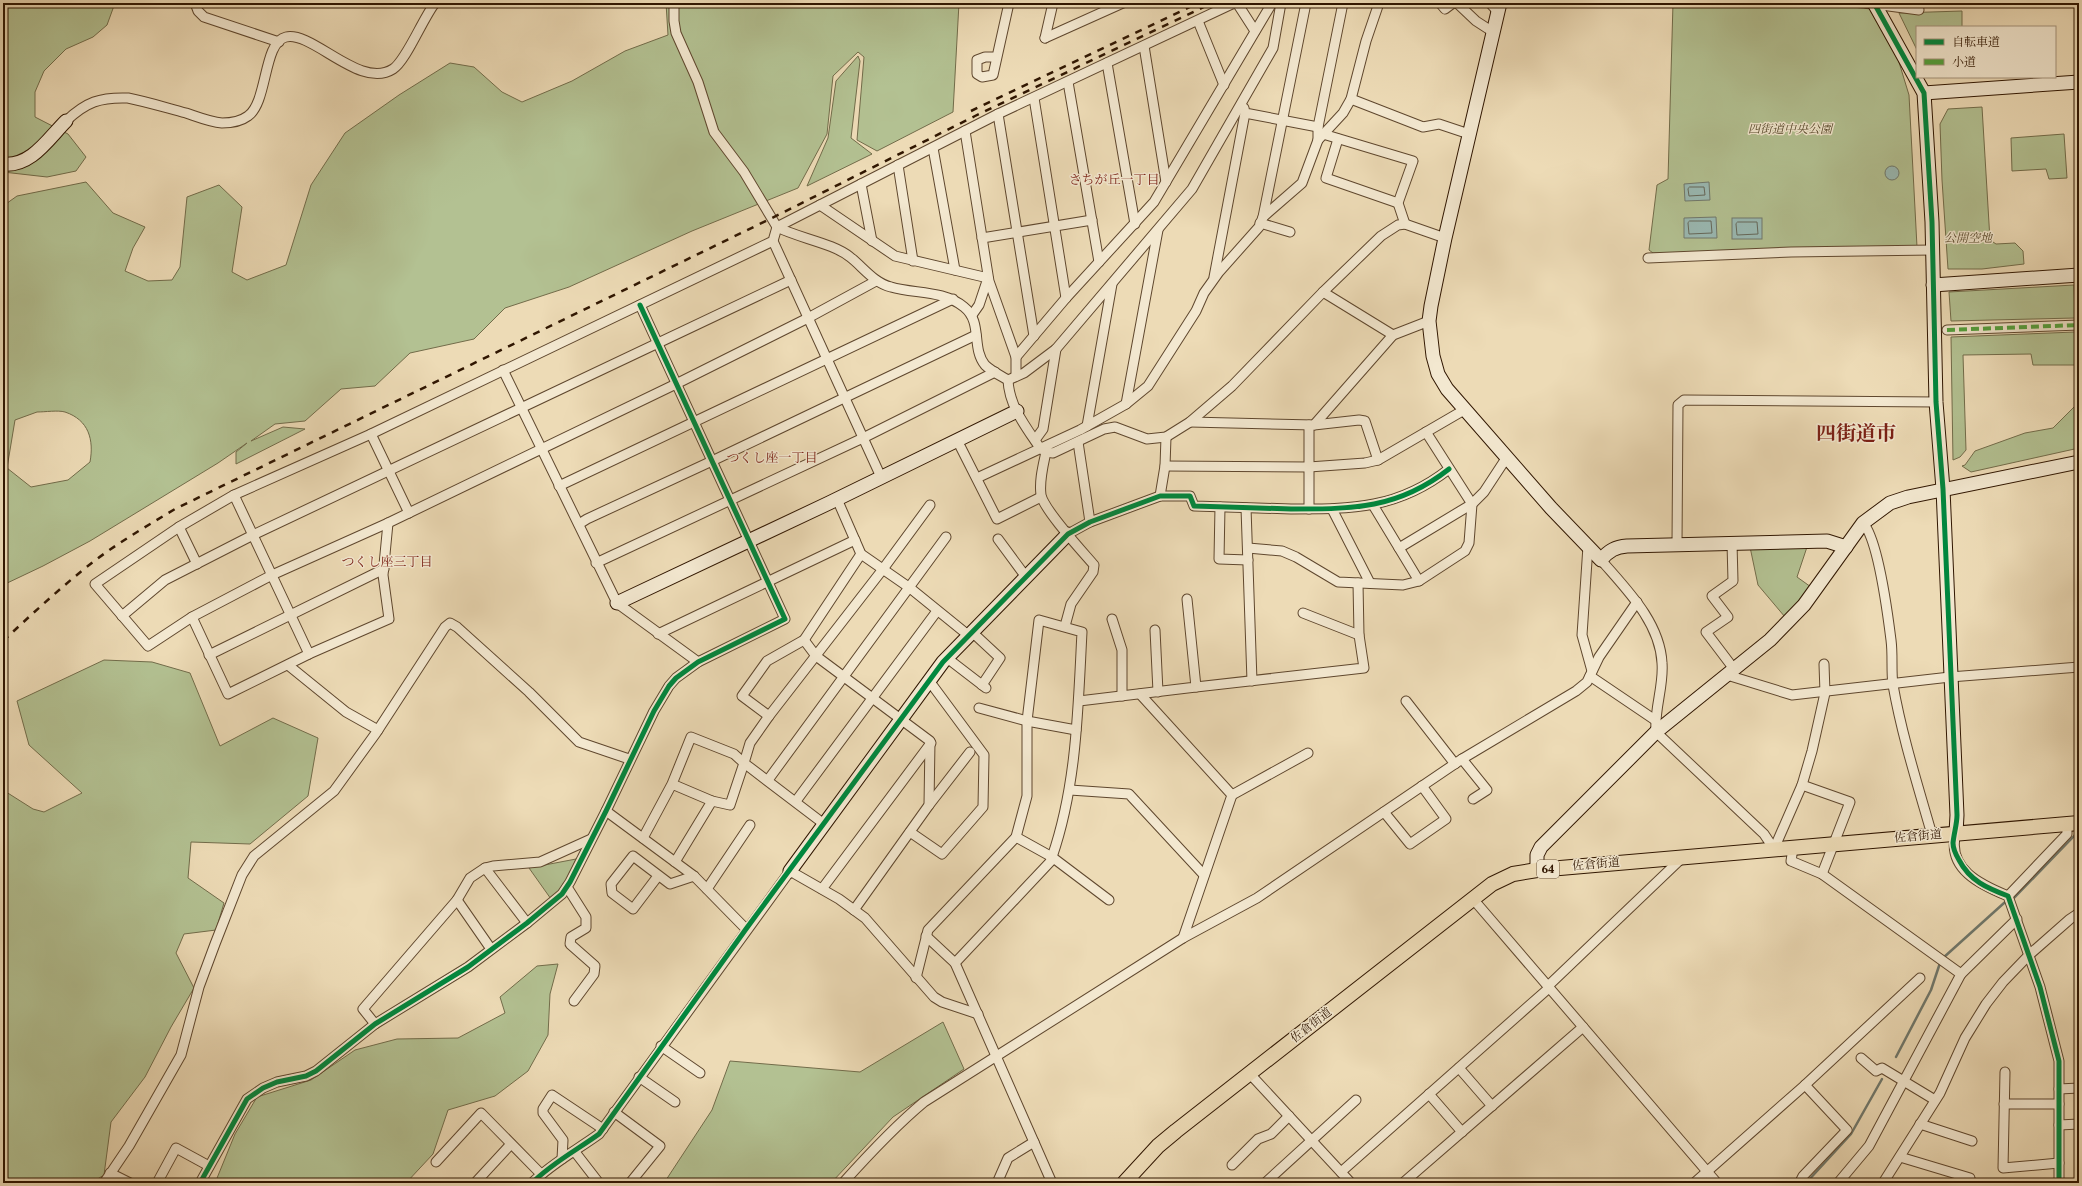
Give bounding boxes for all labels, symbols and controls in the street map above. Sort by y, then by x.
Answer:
legend [1916,26,2056,78]
text: 自転車道 [1952,34,2000,49]
text: 小道 [1952,54,1976,69]
park label: 四街道中央公園 [1748,121,1834,136]
district label: さちが丘一丁目 [1068,171,1160,187]
park label: 公開空地 [1944,230,1994,245]
district label: 四街道市 [1816,421,1896,445]
district label: つくし座一丁目 [726,449,818,465]
district label: つくし座三丁目 [341,553,433,569]
street label: 佐倉街道 [1893,826,1943,845]
street label: 佐倉街道 [1571,854,1621,873]
road number: 64 [1537,860,1559,878]
street label: 佐倉街道 [1287,1004,1334,1045]

